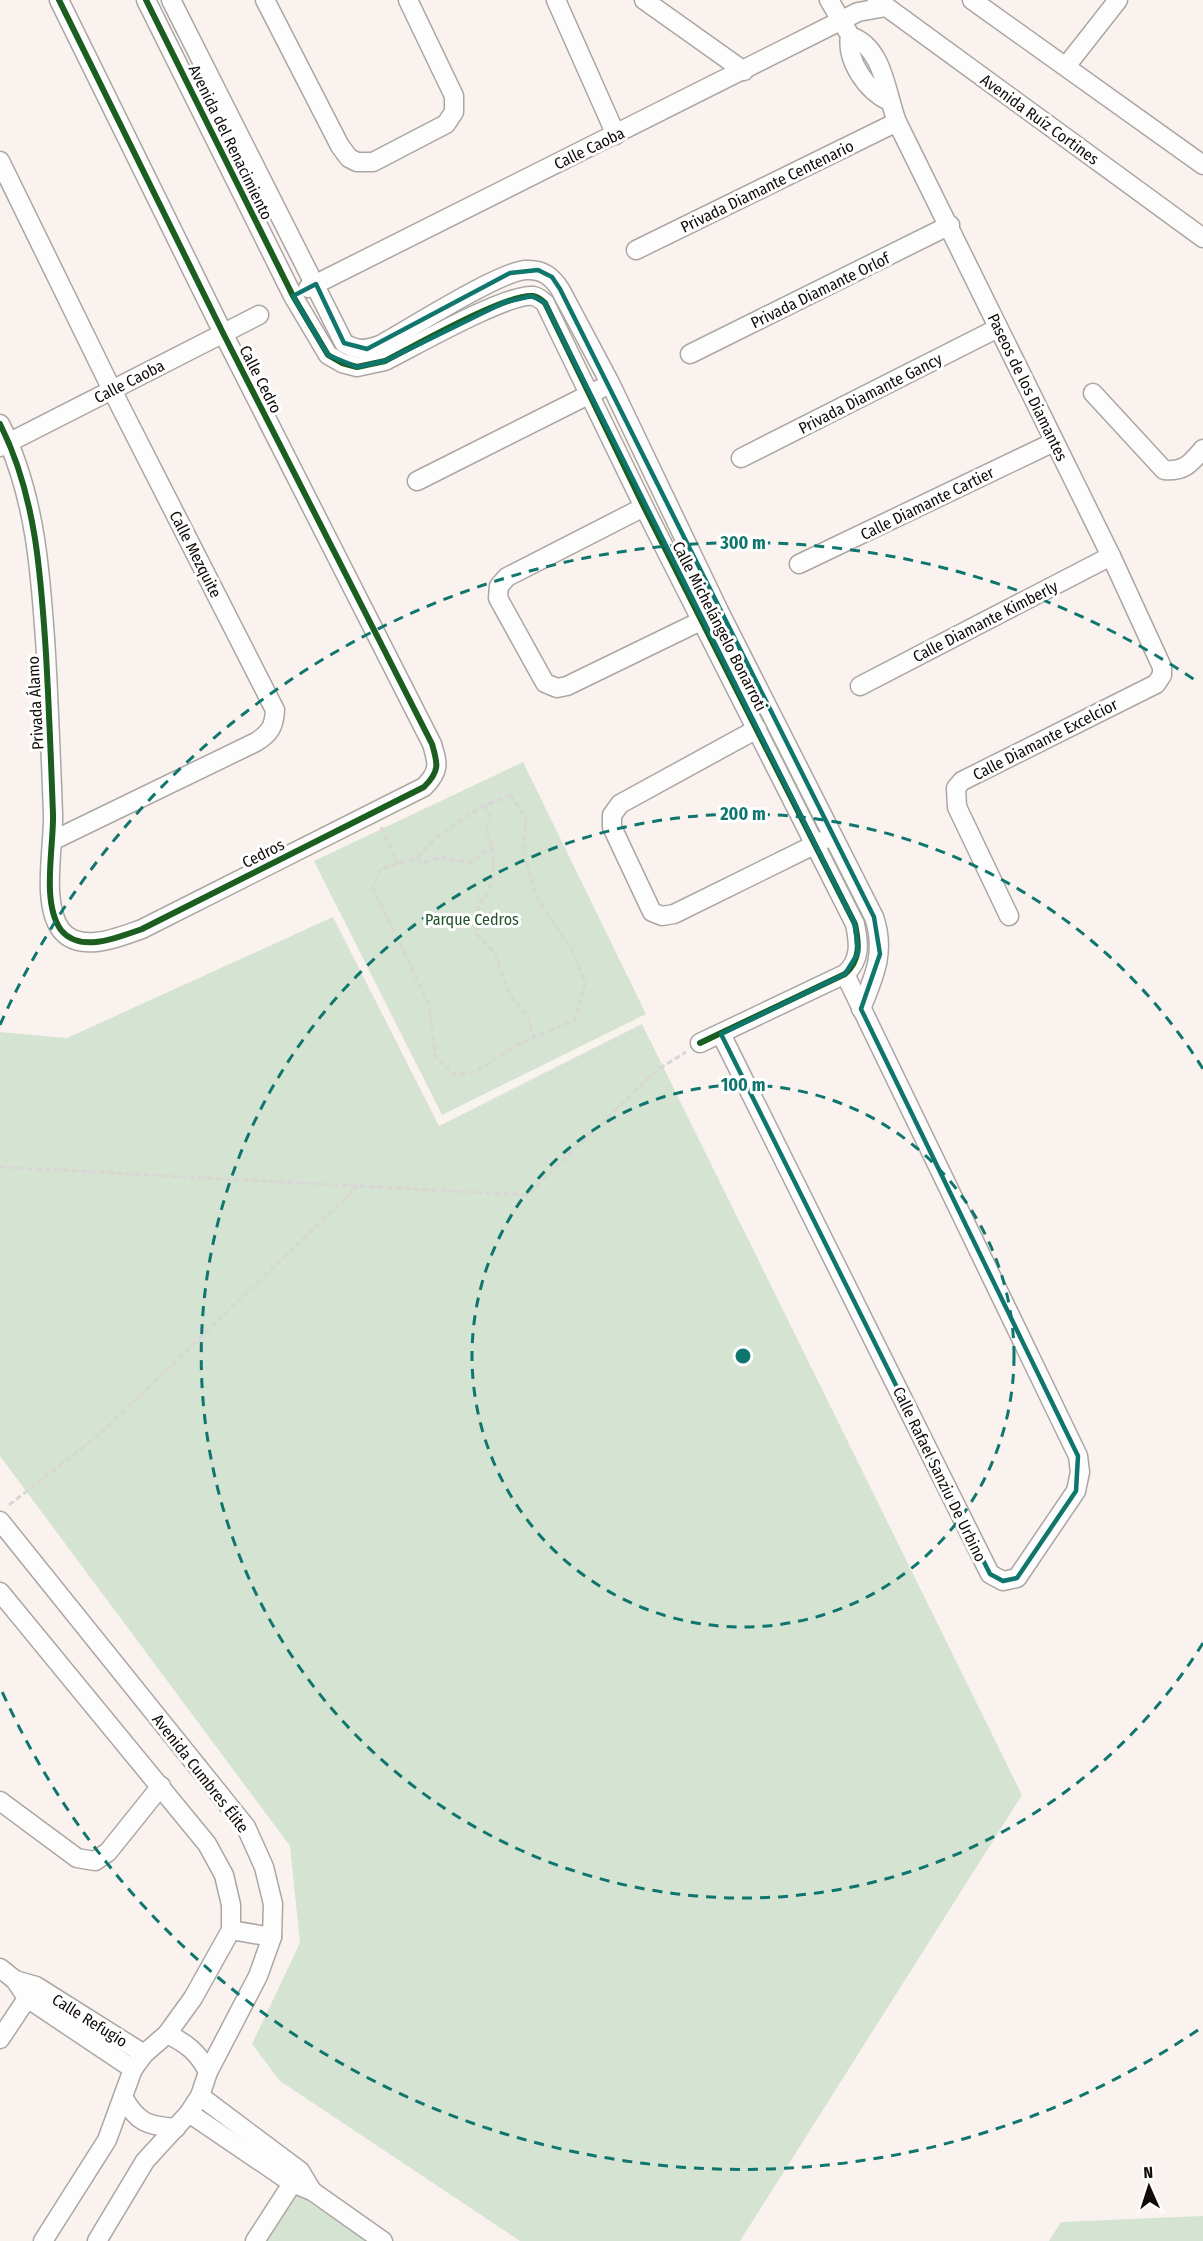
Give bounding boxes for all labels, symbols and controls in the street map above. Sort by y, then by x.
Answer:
street label: Avenida del Renacimiento [185,62,276,223]
street label: Avenida Ruíz Cortines [977,70,1103,169]
street label: Calle Caoba [551,123,628,174]
street label: Privada Diamante Centenario [678,136,857,237]
street label: Privada Diamante Orlof [748,248,894,332]
street label: Paseos de los Diamantes [984,310,1072,464]
street label: Calle Cedro [235,342,286,416]
street label: Privada Diamante Gancy [795,349,946,438]
street label: Calle Caoba [91,356,168,407]
street label: Calle Diamante Cartier [857,463,997,544]
street label: Calle Mezquite [166,508,226,601]
text: 300 m [719,532,766,554]
street label: Calle Michelángelo Bonarroti [668,538,771,714]
street label: Calle Diamante Kimberly [910,576,1062,666]
street label: Privada Álamo [24,656,47,750]
street label: Calle Diamante Excelcior [970,694,1121,784]
text: 200 m [719,803,766,825]
street label: Cedros [239,835,288,872]
park label: Parque Cedros [425,910,519,929]
text: 100 m [721,1074,765,1096]
centre of rings [733,1346,753,1366]
street label: Calle Rafael Sanziu De Urbino [889,1384,990,1565]
street label: Avenida Cumbres Élite [148,1710,253,1836]
street label: Calle Refugio [49,1990,131,2051]
north arrow [1119,2157,1179,2217]
text: N [1143,2163,1154,2182]

